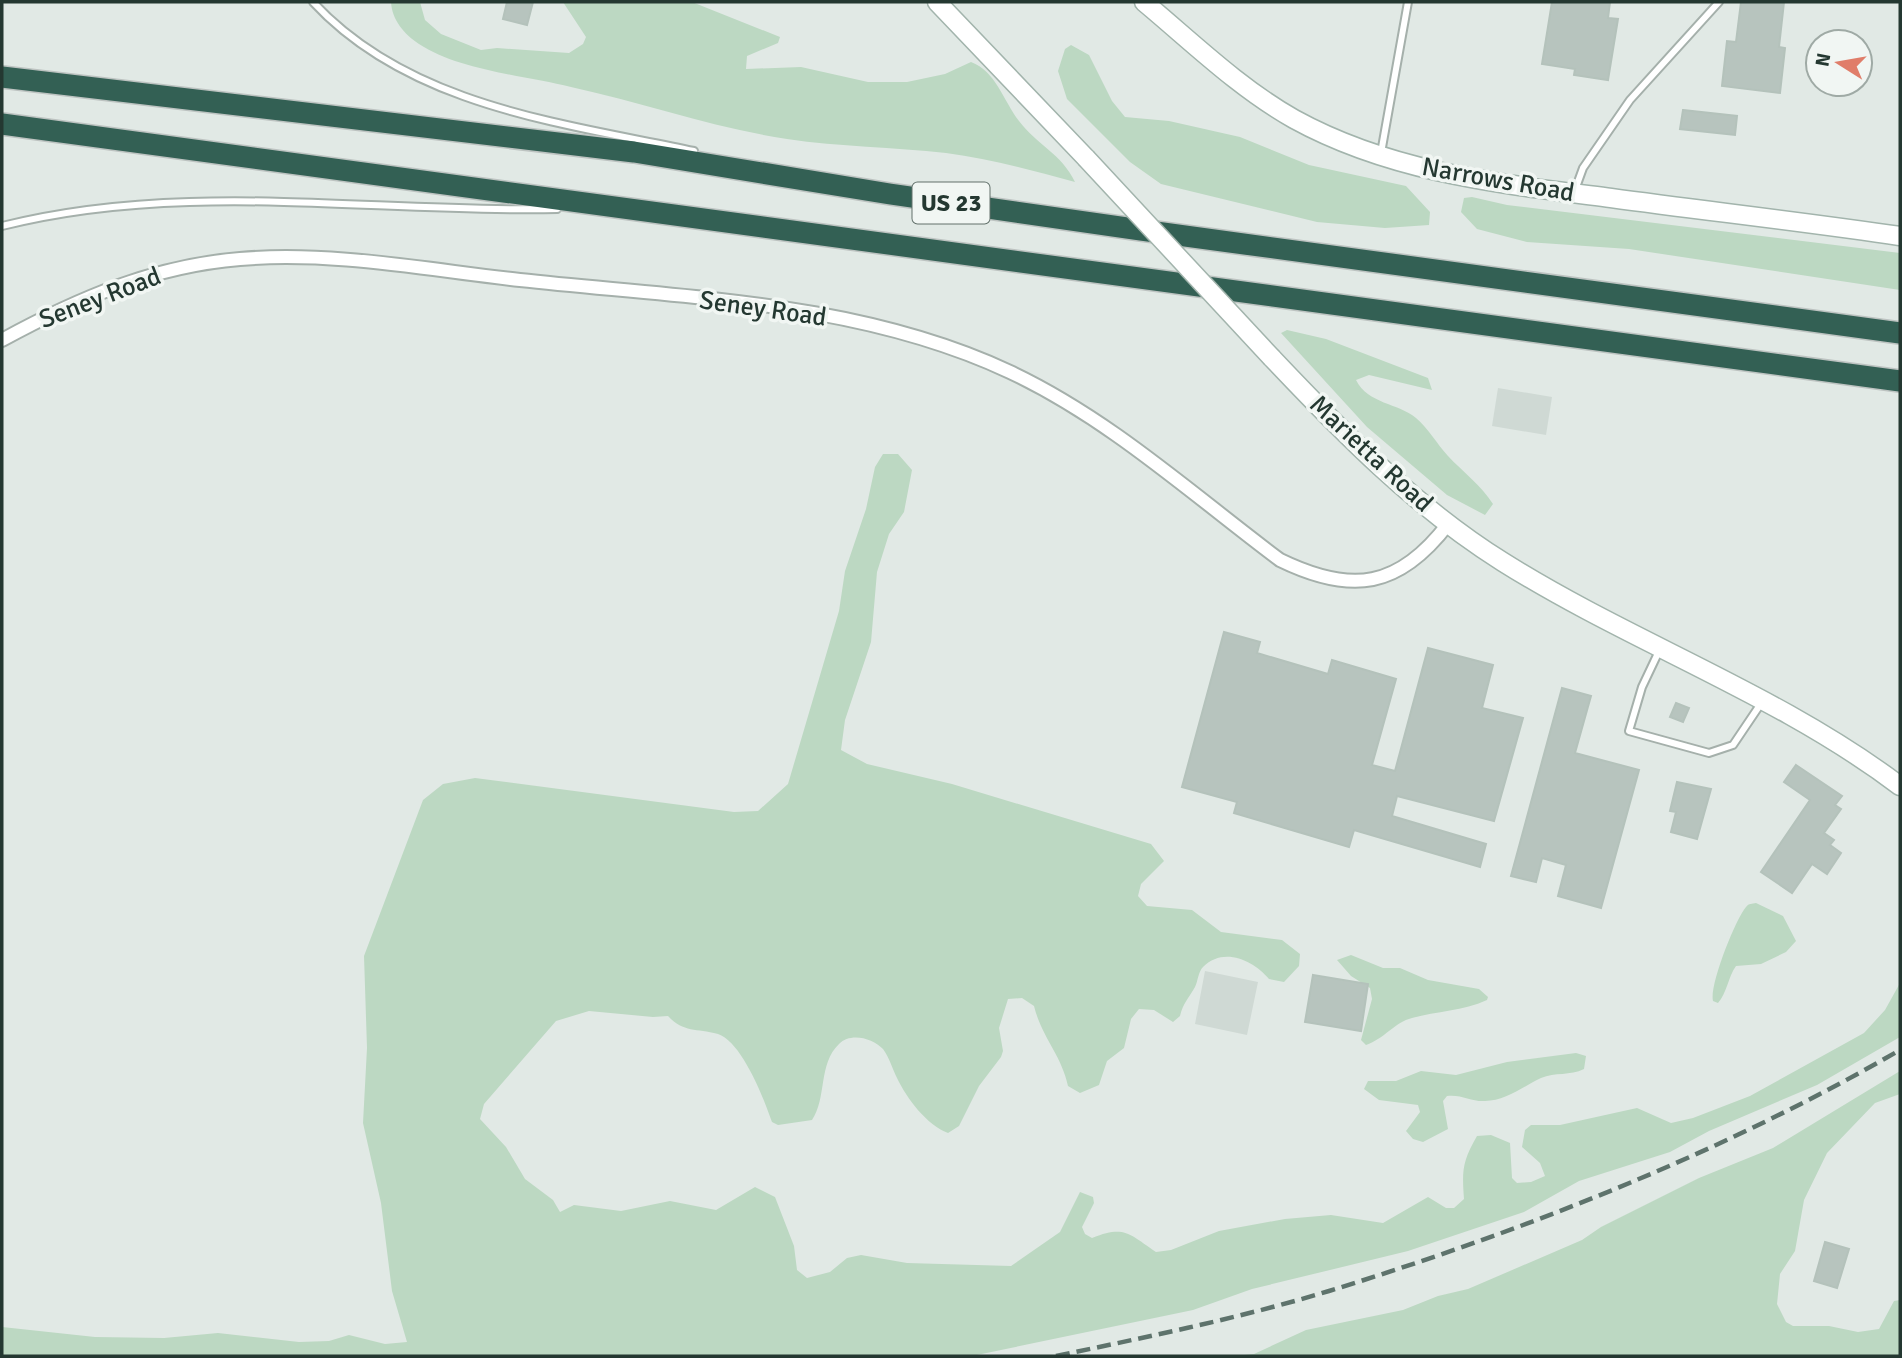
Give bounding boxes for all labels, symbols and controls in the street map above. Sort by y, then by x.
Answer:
north arrow [1804,28,1874,98]
text: N [1810,51,1836,69]
street label: Narrows Road [1419,151,1577,209]
road number: US 23 [912,182,990,224]
street label: Seney Road [35,260,165,336]
street label: Seney Road [697,284,829,334]
street label: Marietta Road [1303,389,1439,519]

